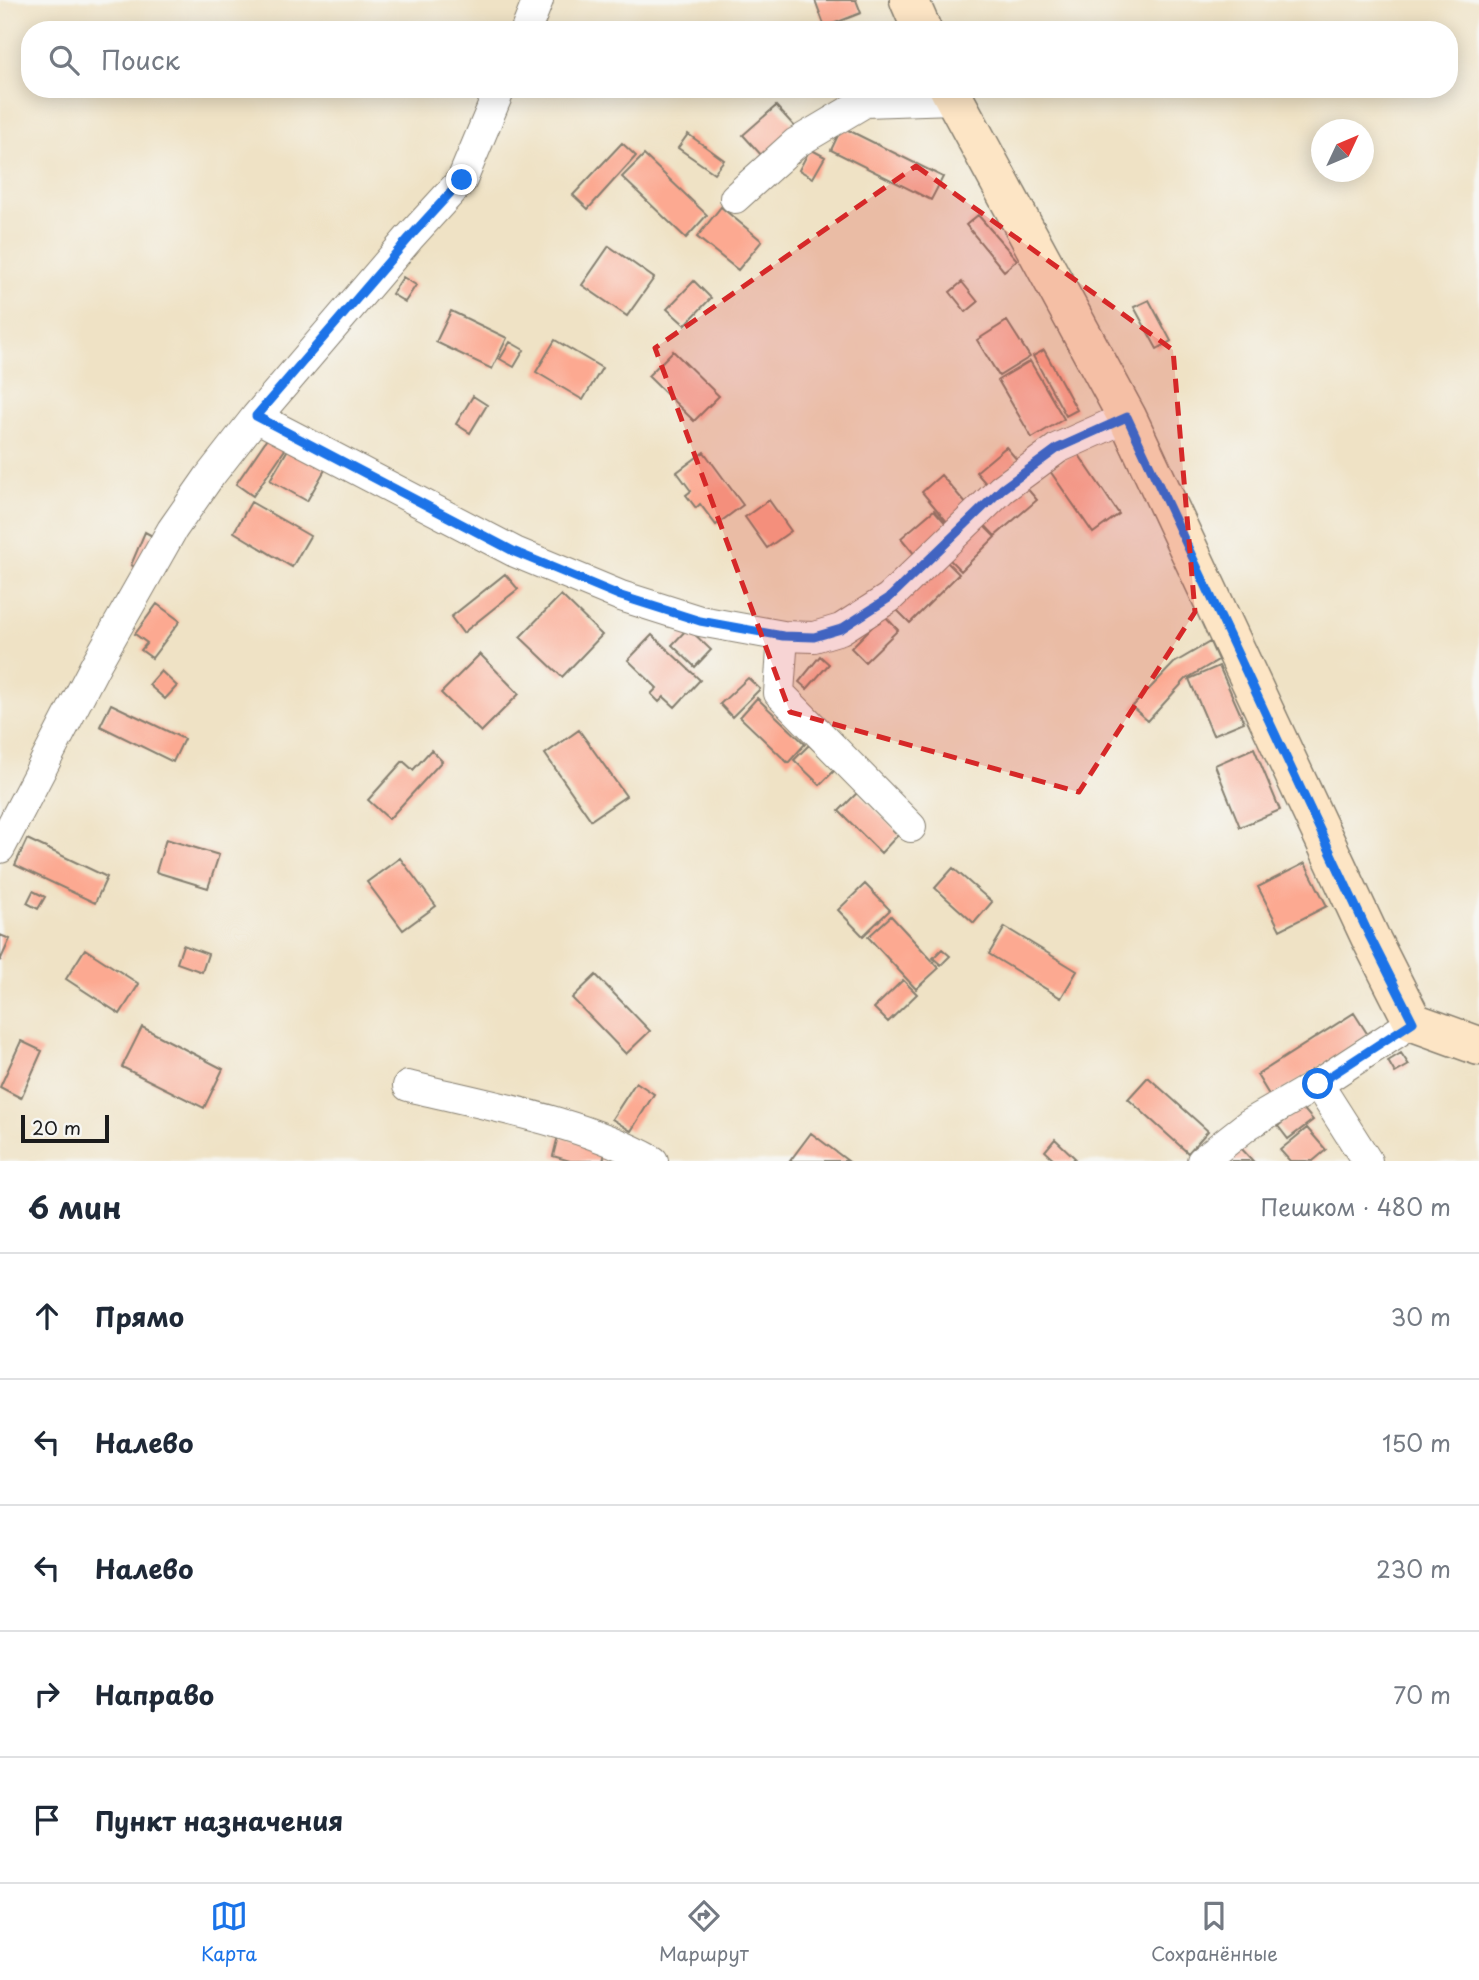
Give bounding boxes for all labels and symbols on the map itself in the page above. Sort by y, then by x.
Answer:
north arrow [1311,119,1374,182]
route end [446,164,477,195]
route start [1302,1068,1333,1099]
scale bar [21,1112,108,1144]

